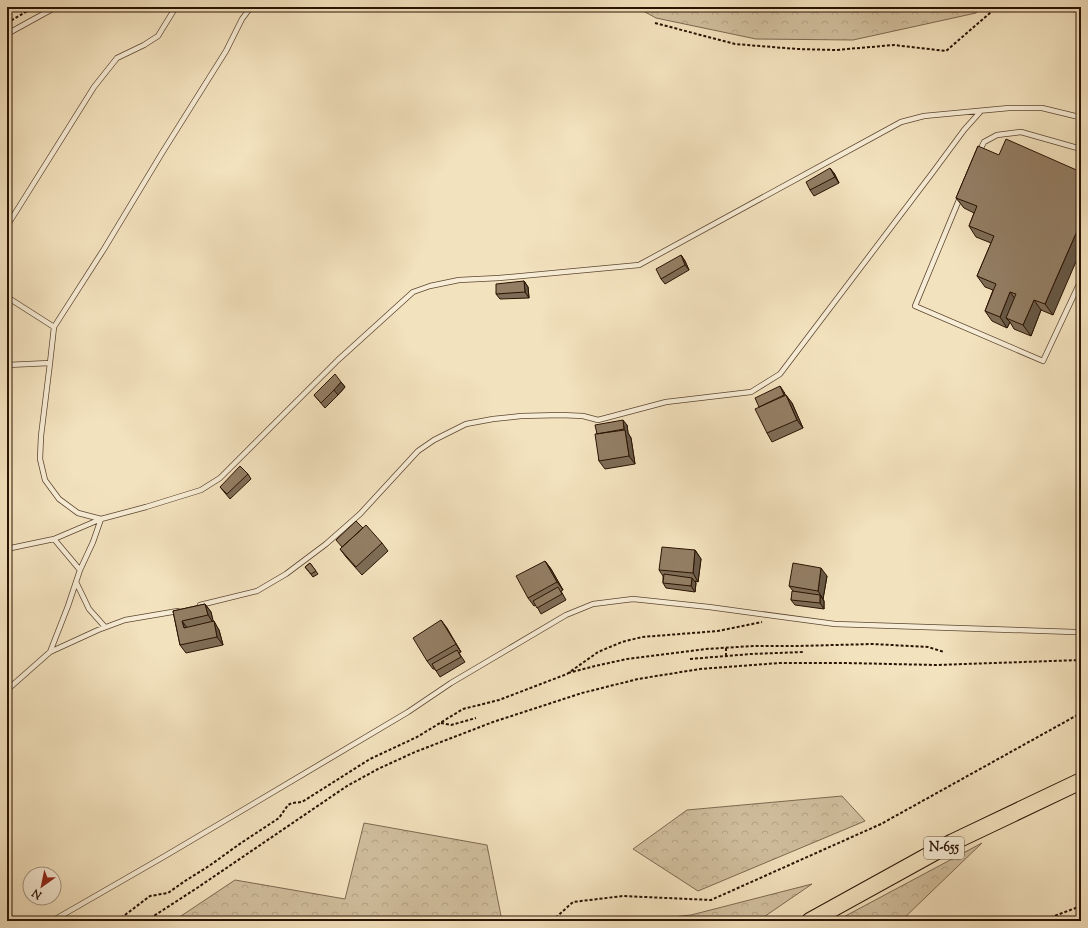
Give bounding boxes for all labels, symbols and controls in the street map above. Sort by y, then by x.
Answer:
road number: N-655 [924,837,964,859]
north arrow [22,866,62,906]
text: N [29,884,46,903]

